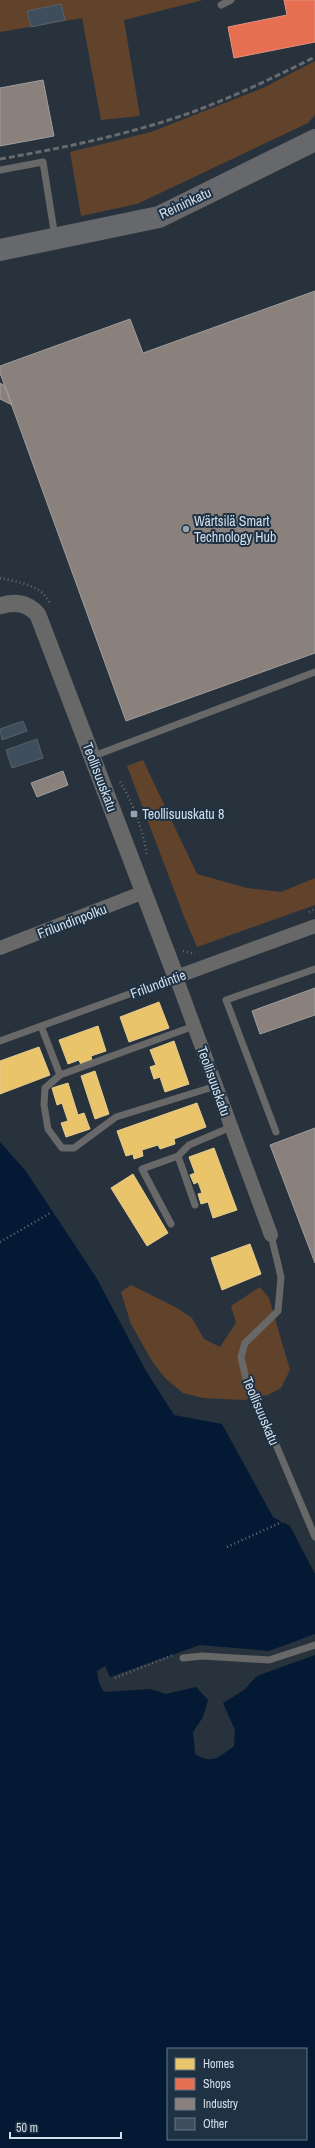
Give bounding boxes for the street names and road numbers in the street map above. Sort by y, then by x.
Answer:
street label: Reininkatu [156,183,214,223]
street label: Teollisuuskatu [79,740,121,814]
street label: Frilundinpolku [35,900,109,942]
street label: Frilundintie [128,966,188,1002]
street label: Teollisuuskatu [193,1044,235,1118]
street label: Teollisuuskatu [239,1374,283,1448]

